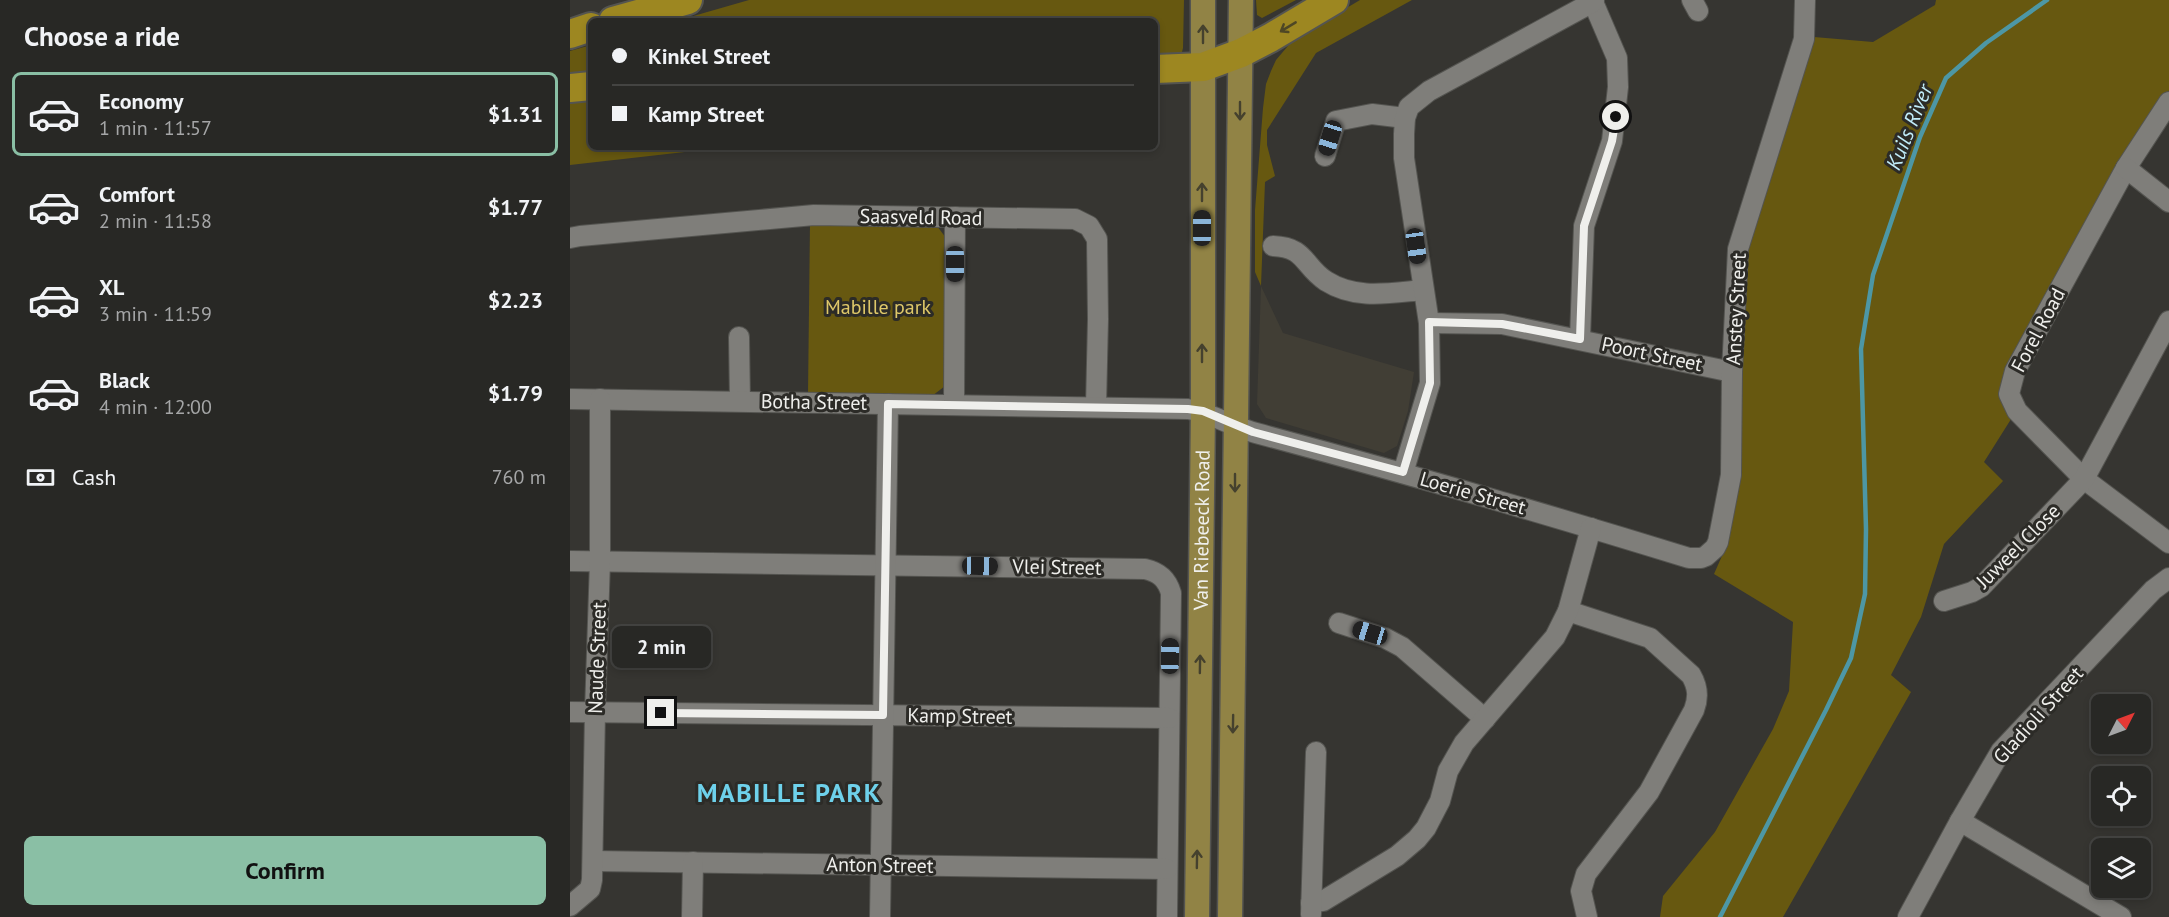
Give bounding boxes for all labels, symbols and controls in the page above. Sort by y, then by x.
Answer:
text: Choose a ride [24,19,180,53]
one-way arrow [1280,22,1297,34]
one-way arrow [1197,24,1209,44]
text: Kinkel Street [648,42,770,70]
water label: Kuils River [1880,78,1939,174]
icon: car [27,87,81,141]
text: Economy [99,87,183,115]
text: $1.31 [488,100,543,128]
text: Kamp Street [648,100,764,128]
one-way arrow [1234,101,1246,121]
route start [1602,103,1629,130]
text: 1 min · 11:57 [99,115,212,141]
car [1316,118,1344,158]
icon: car [27,180,81,234]
text: Comfort [99,180,175,208]
one-way arrow [1196,182,1208,202]
text: $1.77 [488,193,543,221]
street label: Saasveld Road [859,203,983,231]
text: 2 min · 11:58 [99,208,212,234]
car [1193,210,1211,246]
car [1405,227,1427,265]
car [946,246,964,282]
street label: Anstey Street [1720,252,1752,366]
icon: car [27,273,81,327]
text: XL [99,273,124,301]
street label: Forel Road [2005,283,2071,377]
text: $2.23 [488,286,543,314]
park label: Mabille park [825,294,932,320]
text: 3 min · 11:59 [99,301,212,327]
street label: Poort Street [1599,331,1705,377]
one-way arrow [1196,343,1208,363]
icon: car [27,366,81,420]
text: Black [99,366,150,394]
text: $1.79 [488,379,543,407]
street label: Botha Street [761,388,868,416]
text: 4 min · 12:00 [99,394,212,420]
street label: Van Riebeeck Road [1188,450,1216,611]
icon: cash [24,461,57,494]
text: Cash [72,463,116,491]
text: 760 m [492,464,546,490]
street label: Loerie Street [1417,466,1529,521]
one-way arrow [1229,473,1241,493]
street label: Juweel Close [1970,498,2066,594]
street label: Vlei Street [1011,553,1102,581]
car [962,557,998,575]
street label: Naude Street [582,602,612,714]
car [1350,619,1390,647]
callout: 2 min [612,626,710,668]
text: 2 min [637,634,686,660]
car [1161,638,1179,674]
one-way arrow [1194,654,1206,674]
street label: Gladioli Street [1987,661,2089,769]
north arrow [2091,694,2151,754]
map controls [2091,694,2151,898]
route end [647,699,674,726]
street label: Kamp Street [907,702,1013,730]
one-way arrow [1227,713,1239,733]
button: locate [2091,766,2151,826]
district label: MABILLE PARK [697,776,881,809]
button: Confirm [24,836,546,905]
button: layers [2091,838,2151,898]
one-way arrow [1191,849,1203,869]
street label: Anton Street [826,851,934,879]

